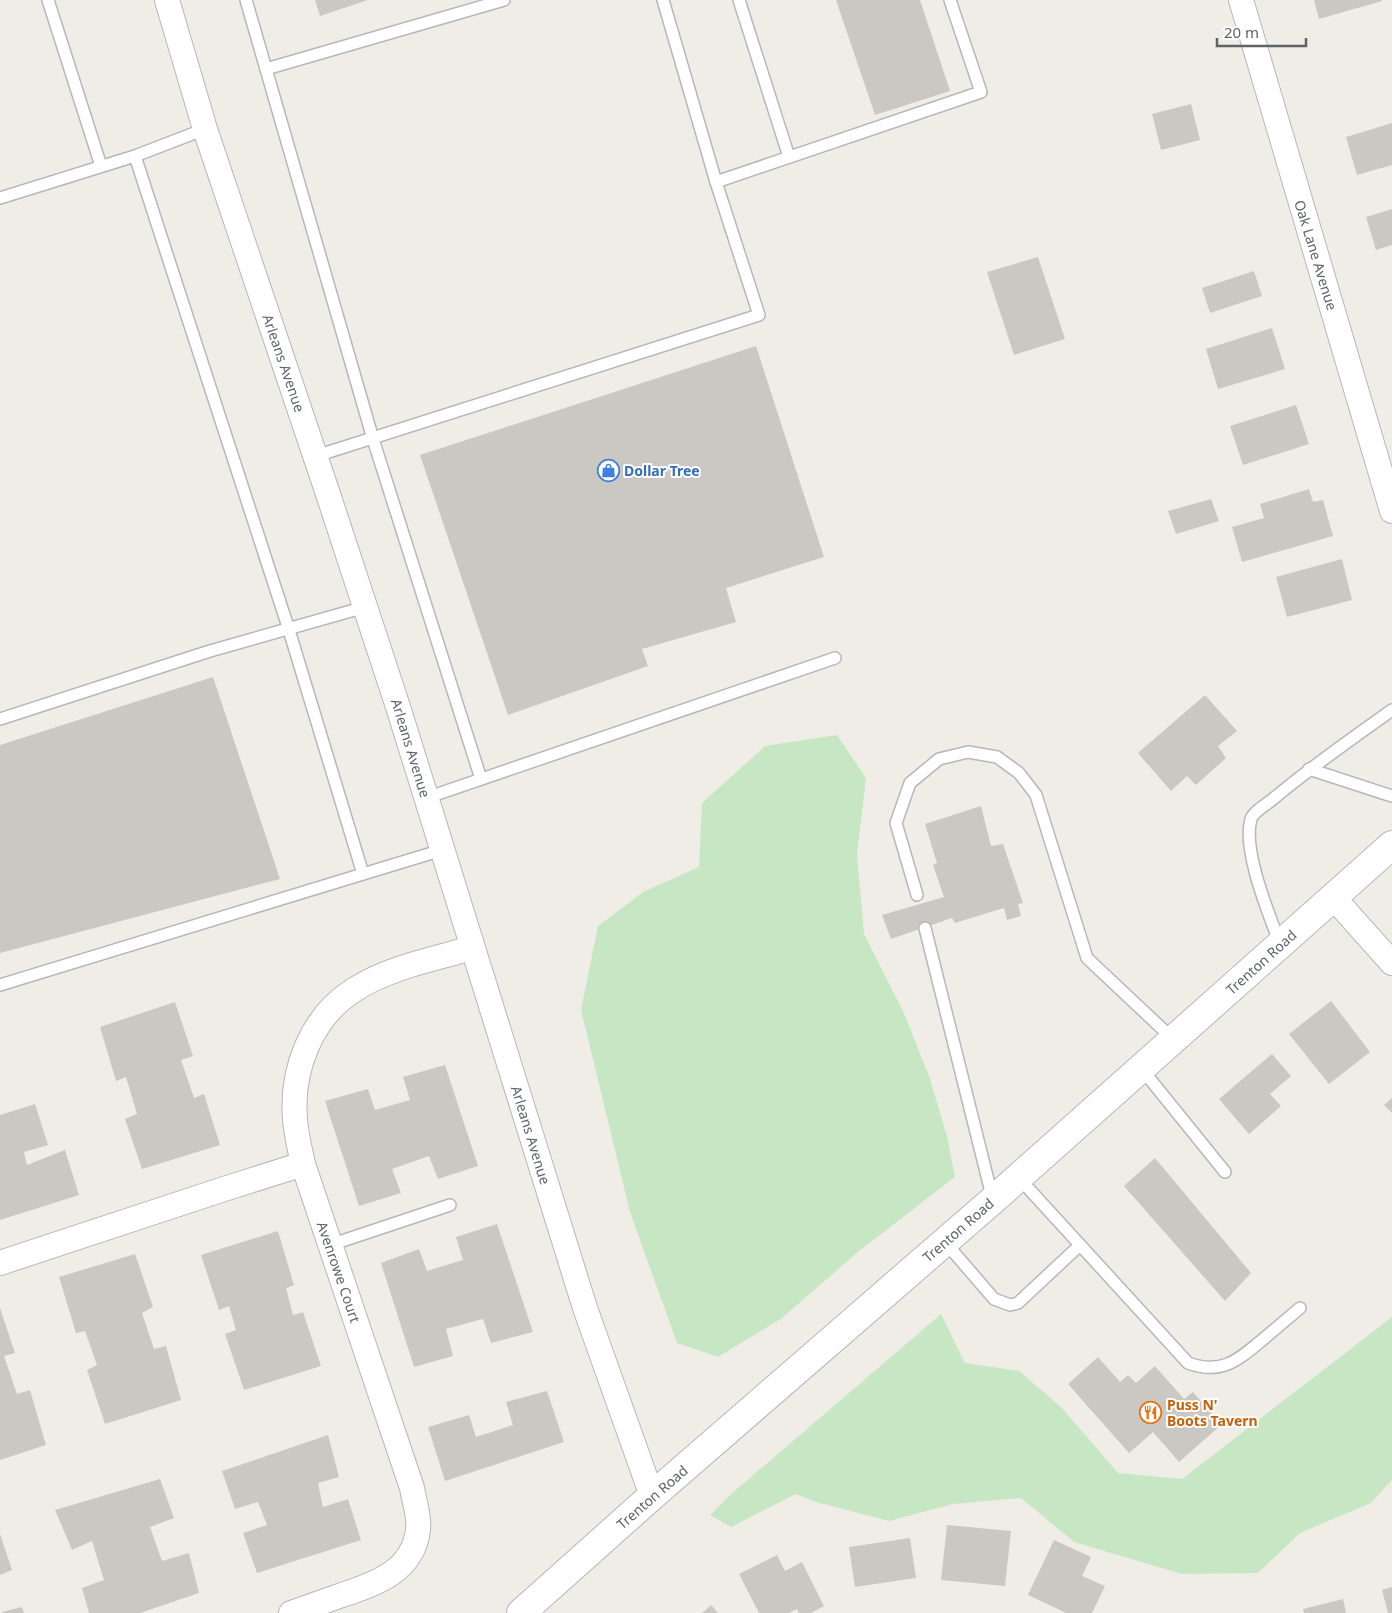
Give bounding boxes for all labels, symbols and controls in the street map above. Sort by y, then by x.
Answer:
scale bar [1217,15,1306,47]
text: 20 m [1224,22,1259,42]
street label: Oak Lane Avenue [1290,198,1342,313]
street label: Arleans Avenue [258,312,310,415]
shop icon: Dollar Tree [596,458,620,482]
place label: Dollar Tree [624,461,700,480]
street label: Arleans Avenue [387,696,435,800]
street label: Trenton Road [1222,925,1300,999]
street label: Arleans Avenue [507,1083,555,1187]
street label: Trenton Road [918,1194,998,1266]
street label: Avenrowe Court [313,1219,365,1325]
place label: Puss N' Boots Tavern [1167,1395,1258,1430]
restaurant icon: Puss N' Boots Tavern [1139,1400,1163,1424]
street label: Trenton Road [612,1461,692,1533]

